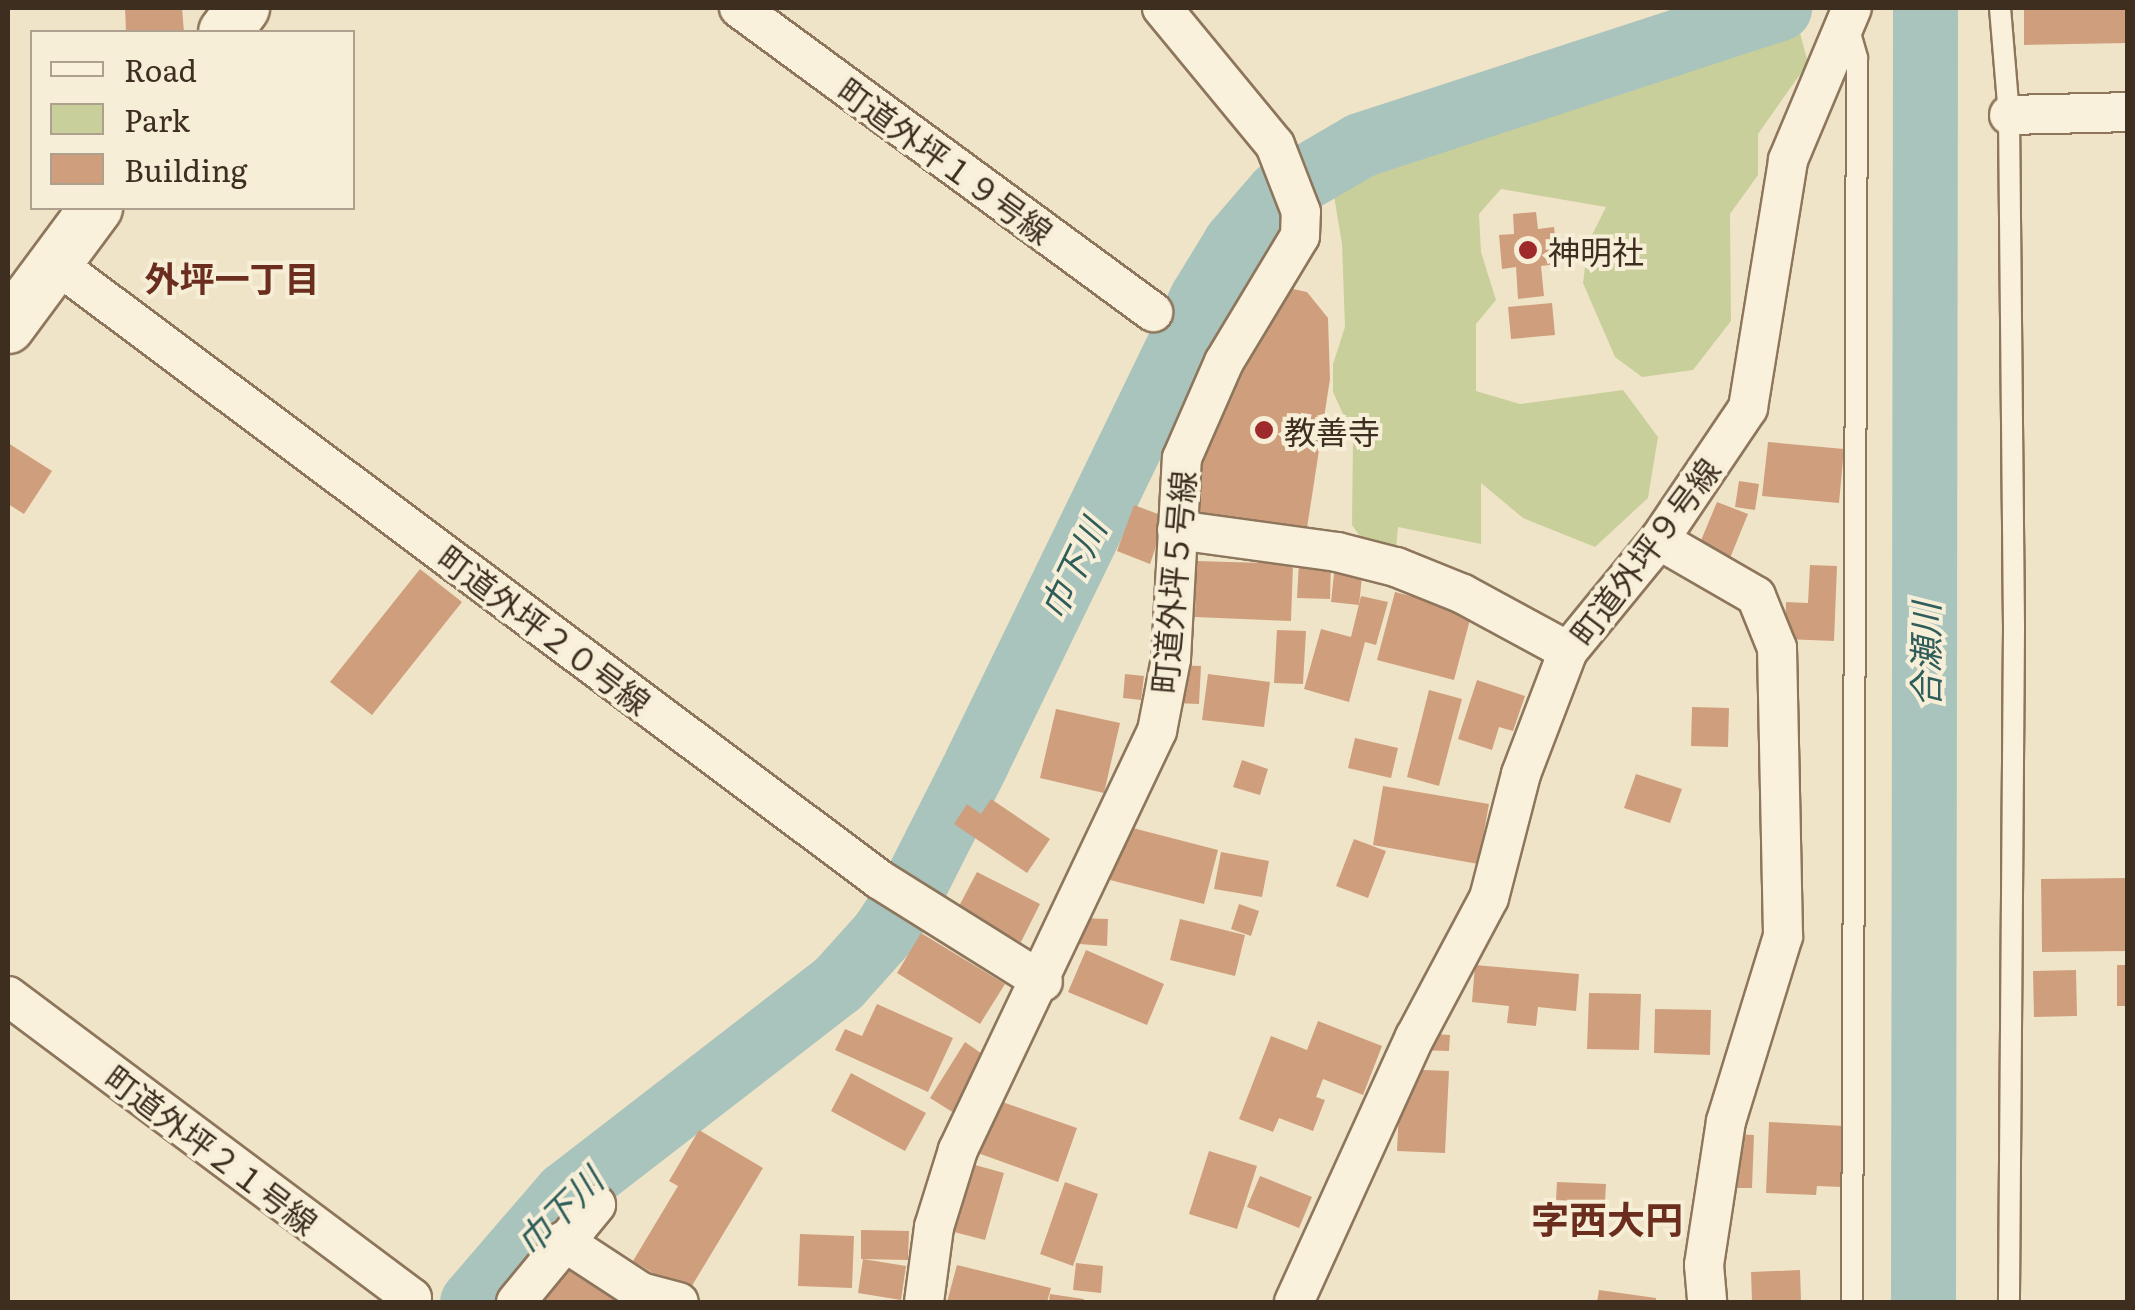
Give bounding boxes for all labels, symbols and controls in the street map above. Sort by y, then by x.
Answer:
legend [30,30,355,210]
text: Road [124,47,197,91]
street label: 町道外坪１９号線 [831,69,1061,251]
text: Park [124,97,190,141]
text: Building [124,147,248,191]
place label: 神明社 [1548,231,1644,269]
marker: 神明社 [1517,239,1539,261]
district label: 外坪一丁目 [145,256,319,298]
place label: 教善寺 [1284,411,1380,449]
marker: 教善寺 [1253,419,1275,441]
street label: 町道外坪９号線 [1561,450,1727,652]
street label: 町道外坪５号線 [1143,469,1201,695]
water label: 巾下川 [1029,512,1113,624]
street label: 町道外坪２０号線 [431,537,659,721]
water label: 合瀬川 [1903,603,1945,707]
street label: 町道外坪２１号線 [98,1057,326,1241]
water label: 巾下川 [506,1158,610,1262]
district label: 字西大円 [1531,1195,1683,1241]

